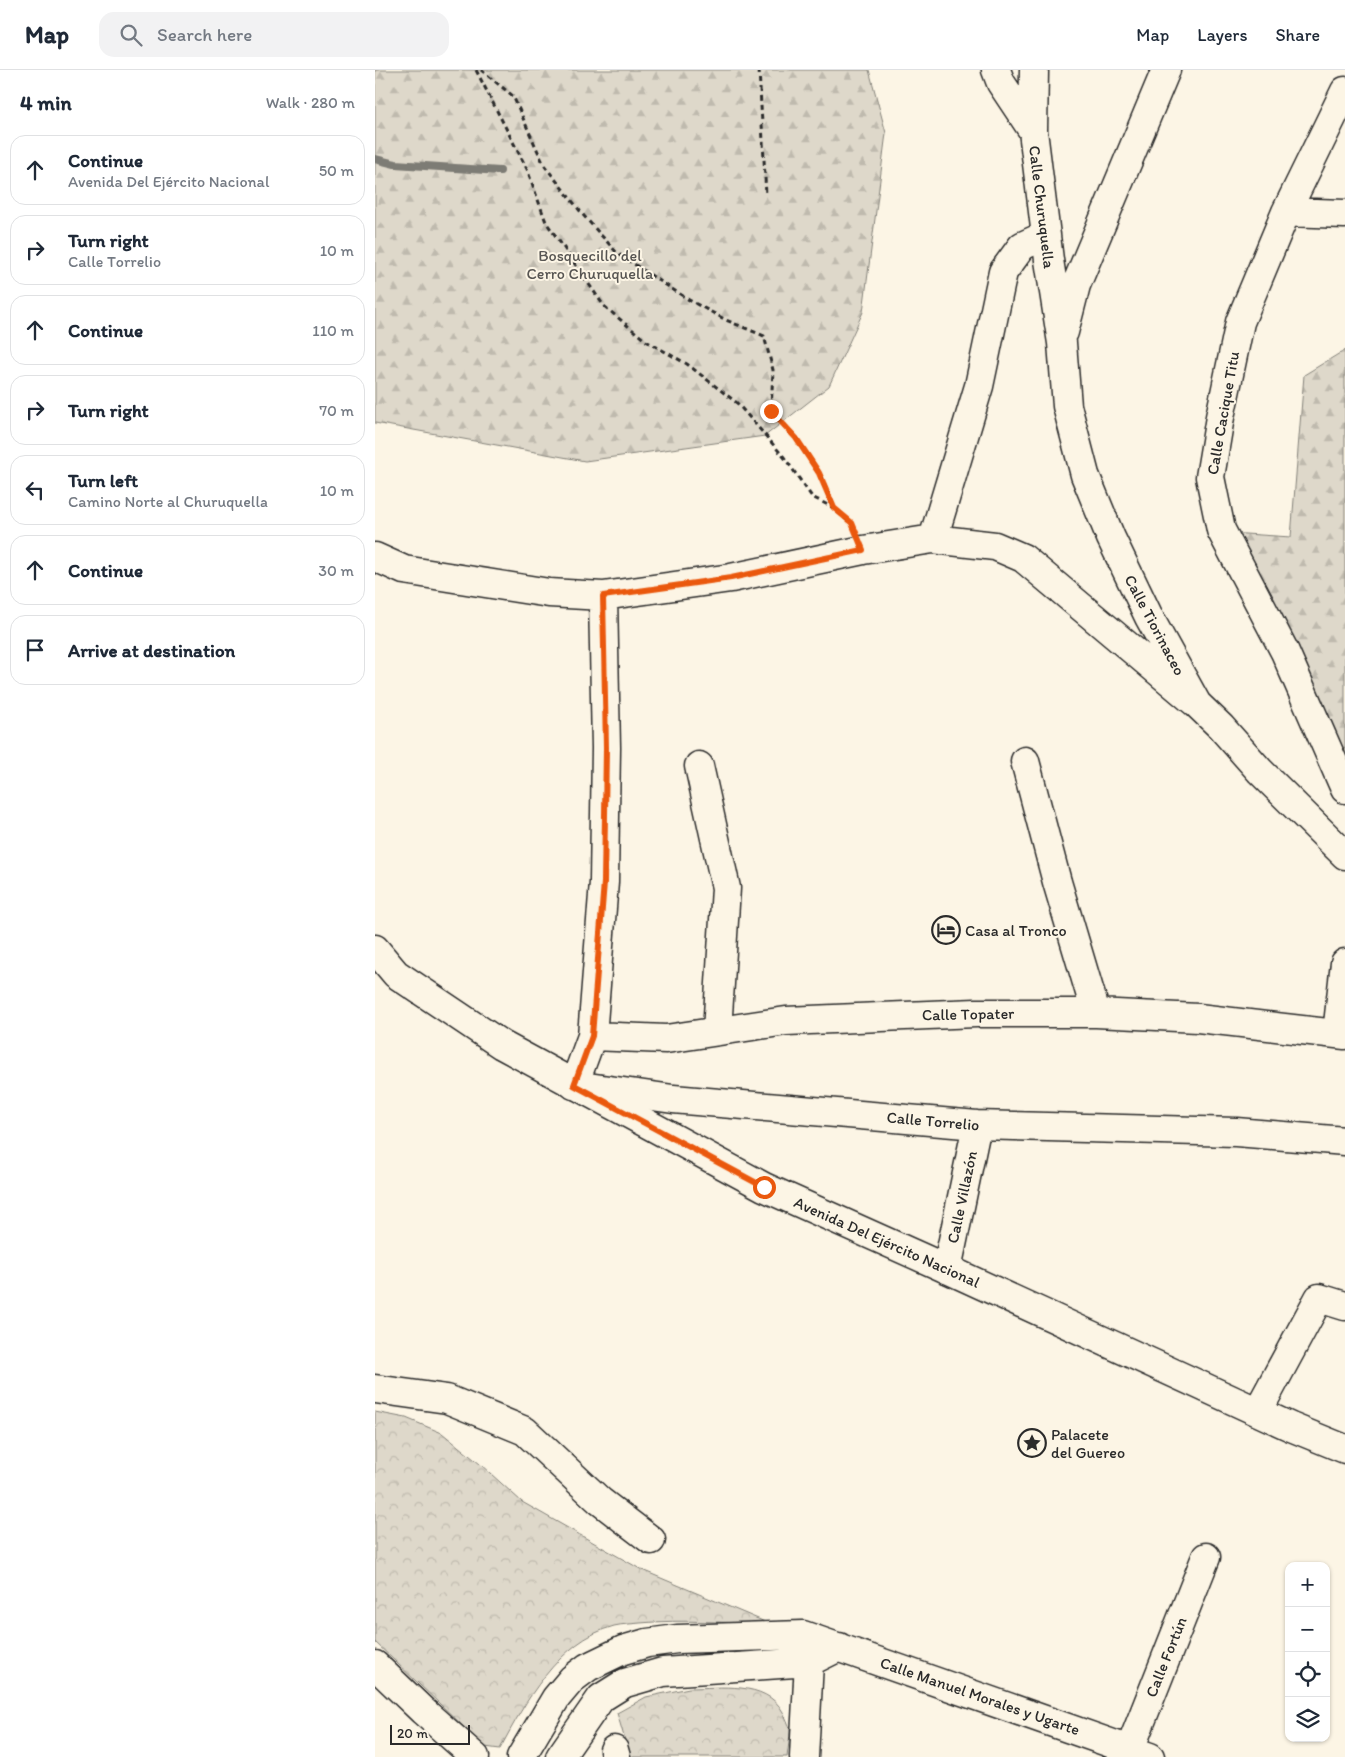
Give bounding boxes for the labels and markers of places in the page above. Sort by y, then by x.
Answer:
hotel icon: Casa al Tronco [931,915,961,945]
place label: Casa al Tronco [965,921,1067,940]
place label: Palacete del Guereo [1051,1425,1125,1462]
place icon: Palacete del Guereo [1017,1428,1047,1458]

